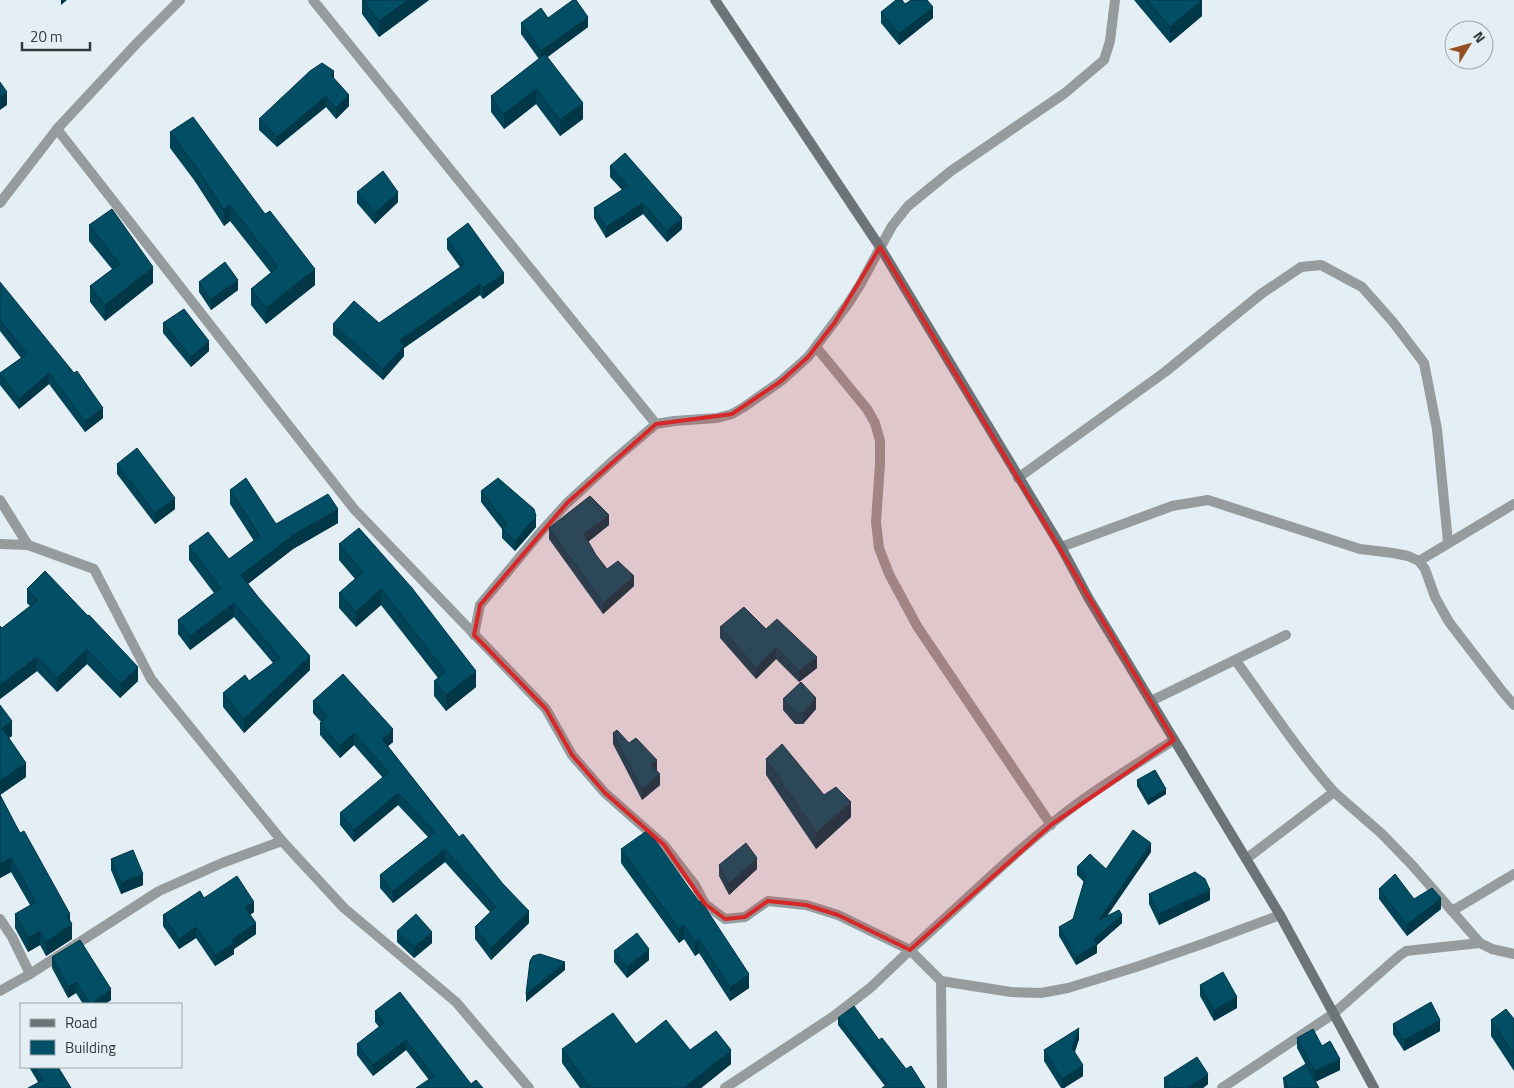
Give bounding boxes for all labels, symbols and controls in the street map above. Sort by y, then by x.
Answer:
scale bar [22,20,90,52]
north arrow [1444,20,1494,70]
text: 20 m [30,25,63,48]
text: N [1468,27,1491,47]
legend [20,1003,182,1068]
text: Road [65,1011,97,1034]
text: Building [65,1036,116,1059]

